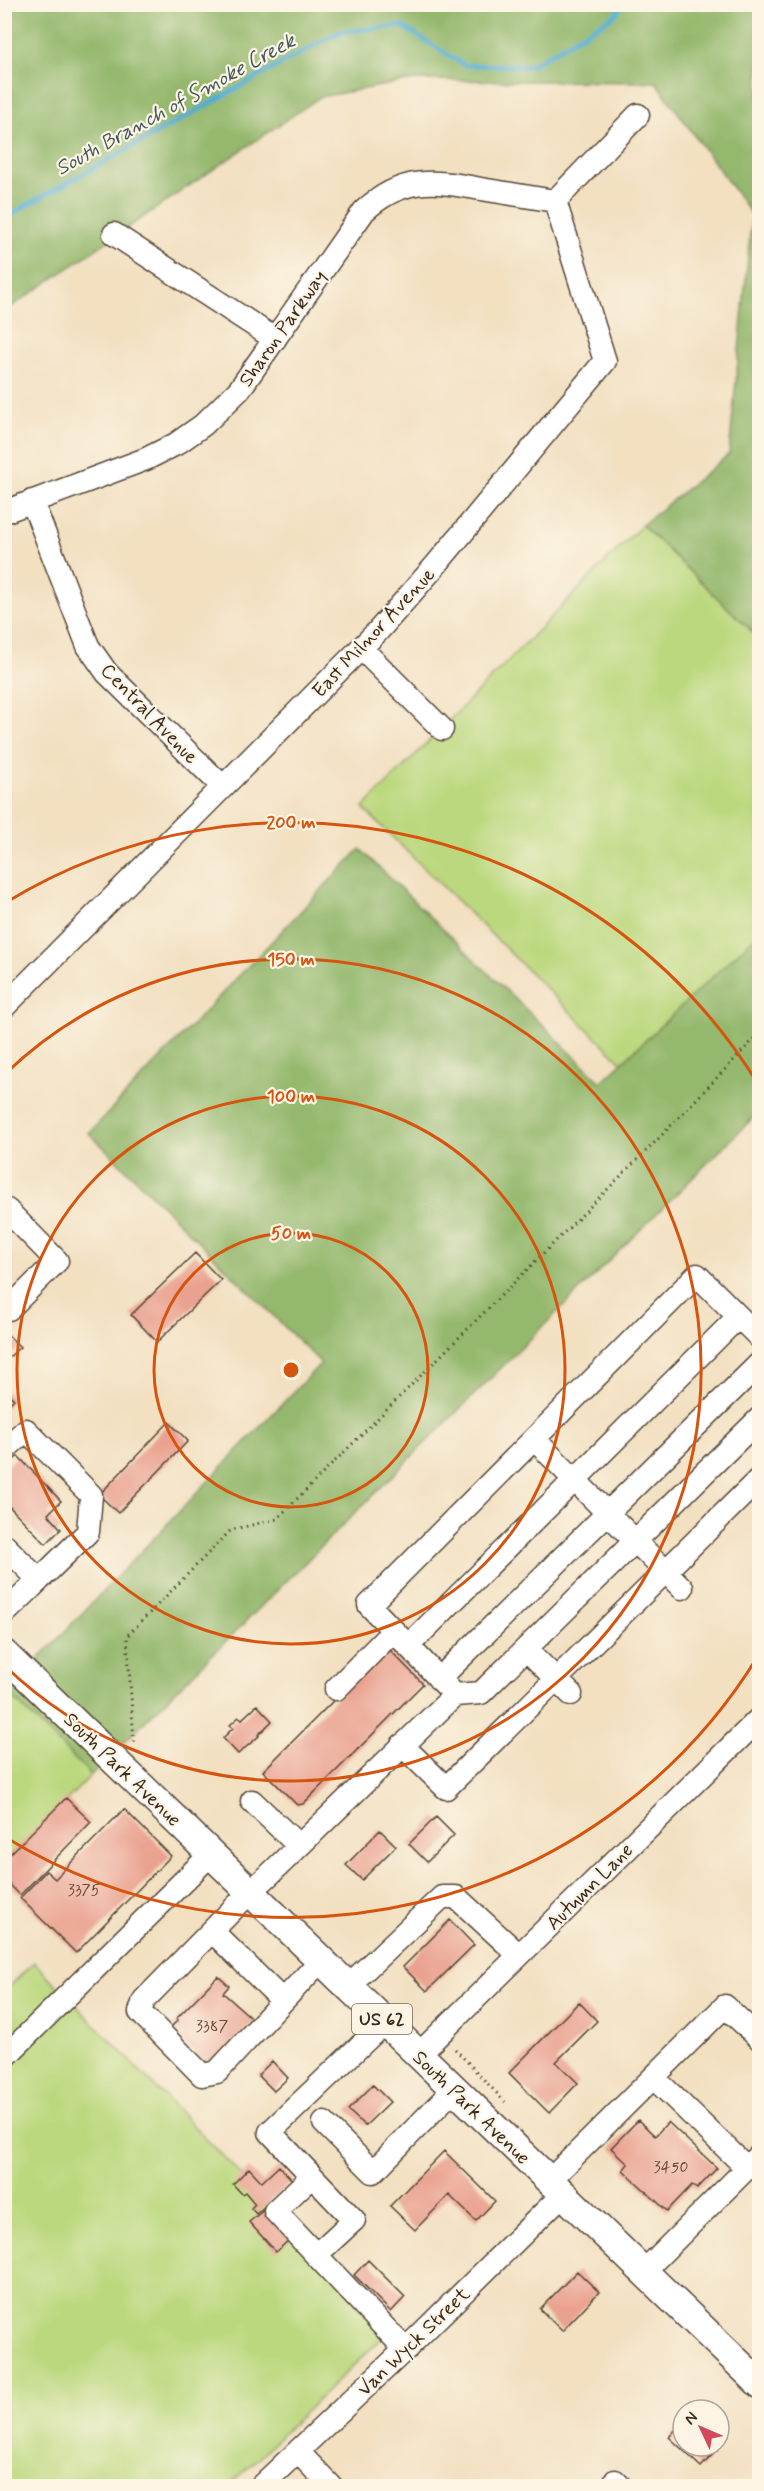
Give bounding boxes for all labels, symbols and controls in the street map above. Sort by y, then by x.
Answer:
water label: South Branch of Smoke Creek [51,27,302,183]
street label: Sharon Parkway [233,265,334,393]
street label: East Milnor Avenue [306,562,442,704]
street label: Central Avenue [94,658,204,770]
text: 200 m [266,811,316,835]
text: 150 m [267,948,315,972]
text: 100 m [267,1085,315,1109]
text: 50 m [271,1222,311,1246]
centre of rings [281,1360,301,1380]
street label: South Park Avenue [57,1707,187,1833]
street label: Autumn Lane [541,1838,640,1937]
house number: 3375 [68,1880,100,1901]
road number: US 62 [352,2004,412,2034]
house number: 3387 [196,2016,228,2037]
street label: South Park Avenue [406,2045,536,2171]
house number: 3450 [654,2157,688,2178]
street label: Van Wyck Street [352,2281,476,2403]
north arrow [671,2398,731,2458]
text: N [680,2407,703,2430]

